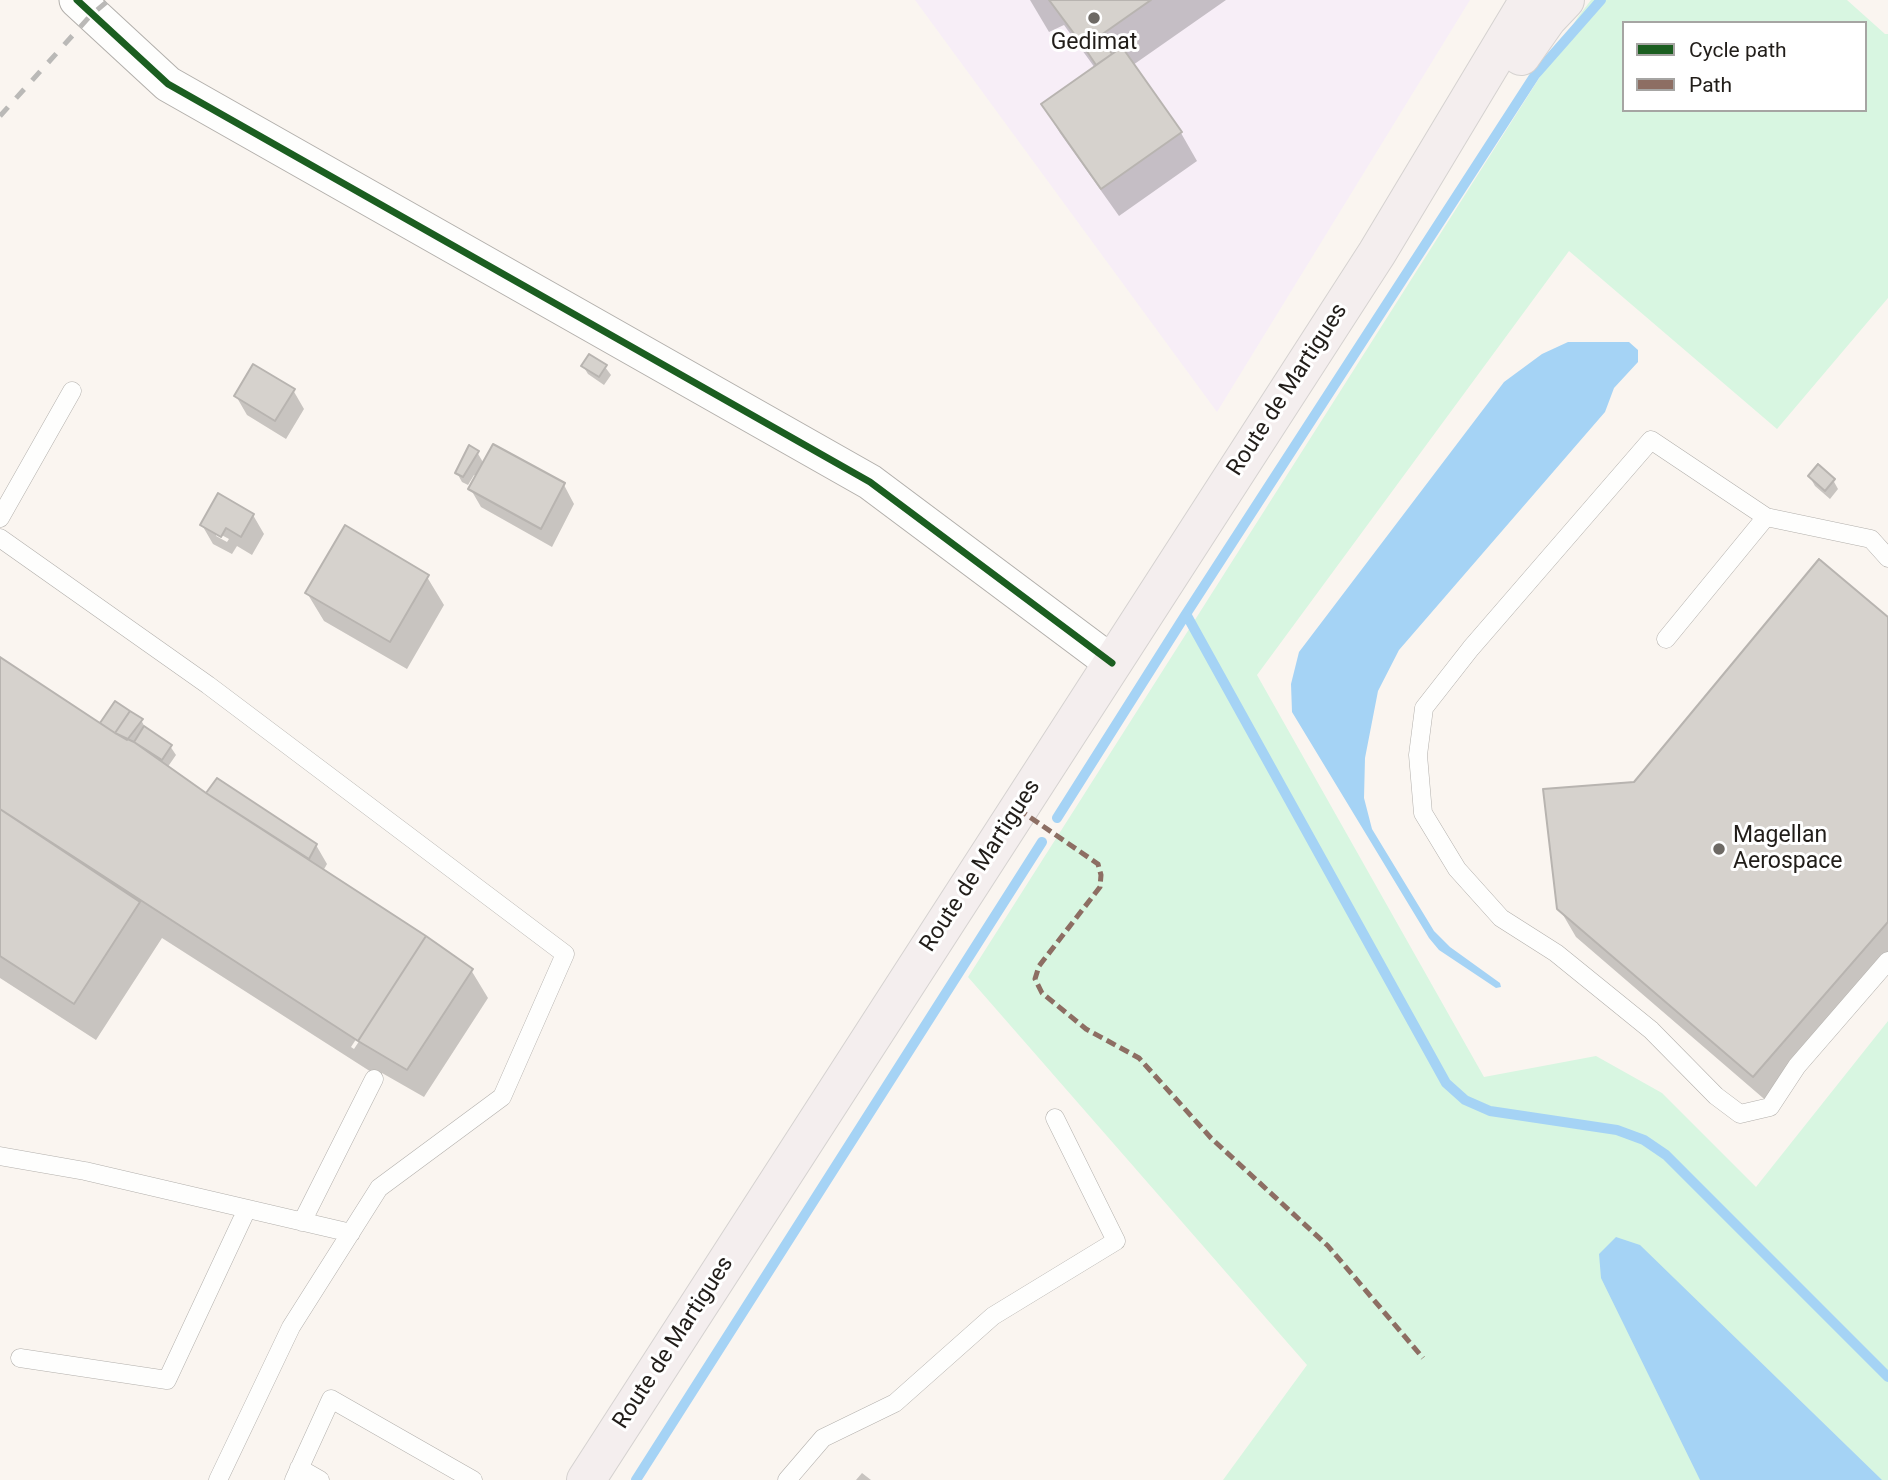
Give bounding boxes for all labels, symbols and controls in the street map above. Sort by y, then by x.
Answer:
marker: Gedimat [1086,10,1102,26]
legend [1622,21,1867,112]
place label: Gedimat [1051,29,1137,57]
text: Cycle path [1689,38,1787,62]
text: Path [1689,73,1732,97]
street label: Route de Martigues [1222,299,1354,481]
street label: Route de Martigues [915,775,1047,957]
place label: Magellan Aerospace [1733,822,1842,876]
marker: Magellan Aerospace [1711,841,1727,857]
street label: Route de Martigues [608,1252,740,1434]

